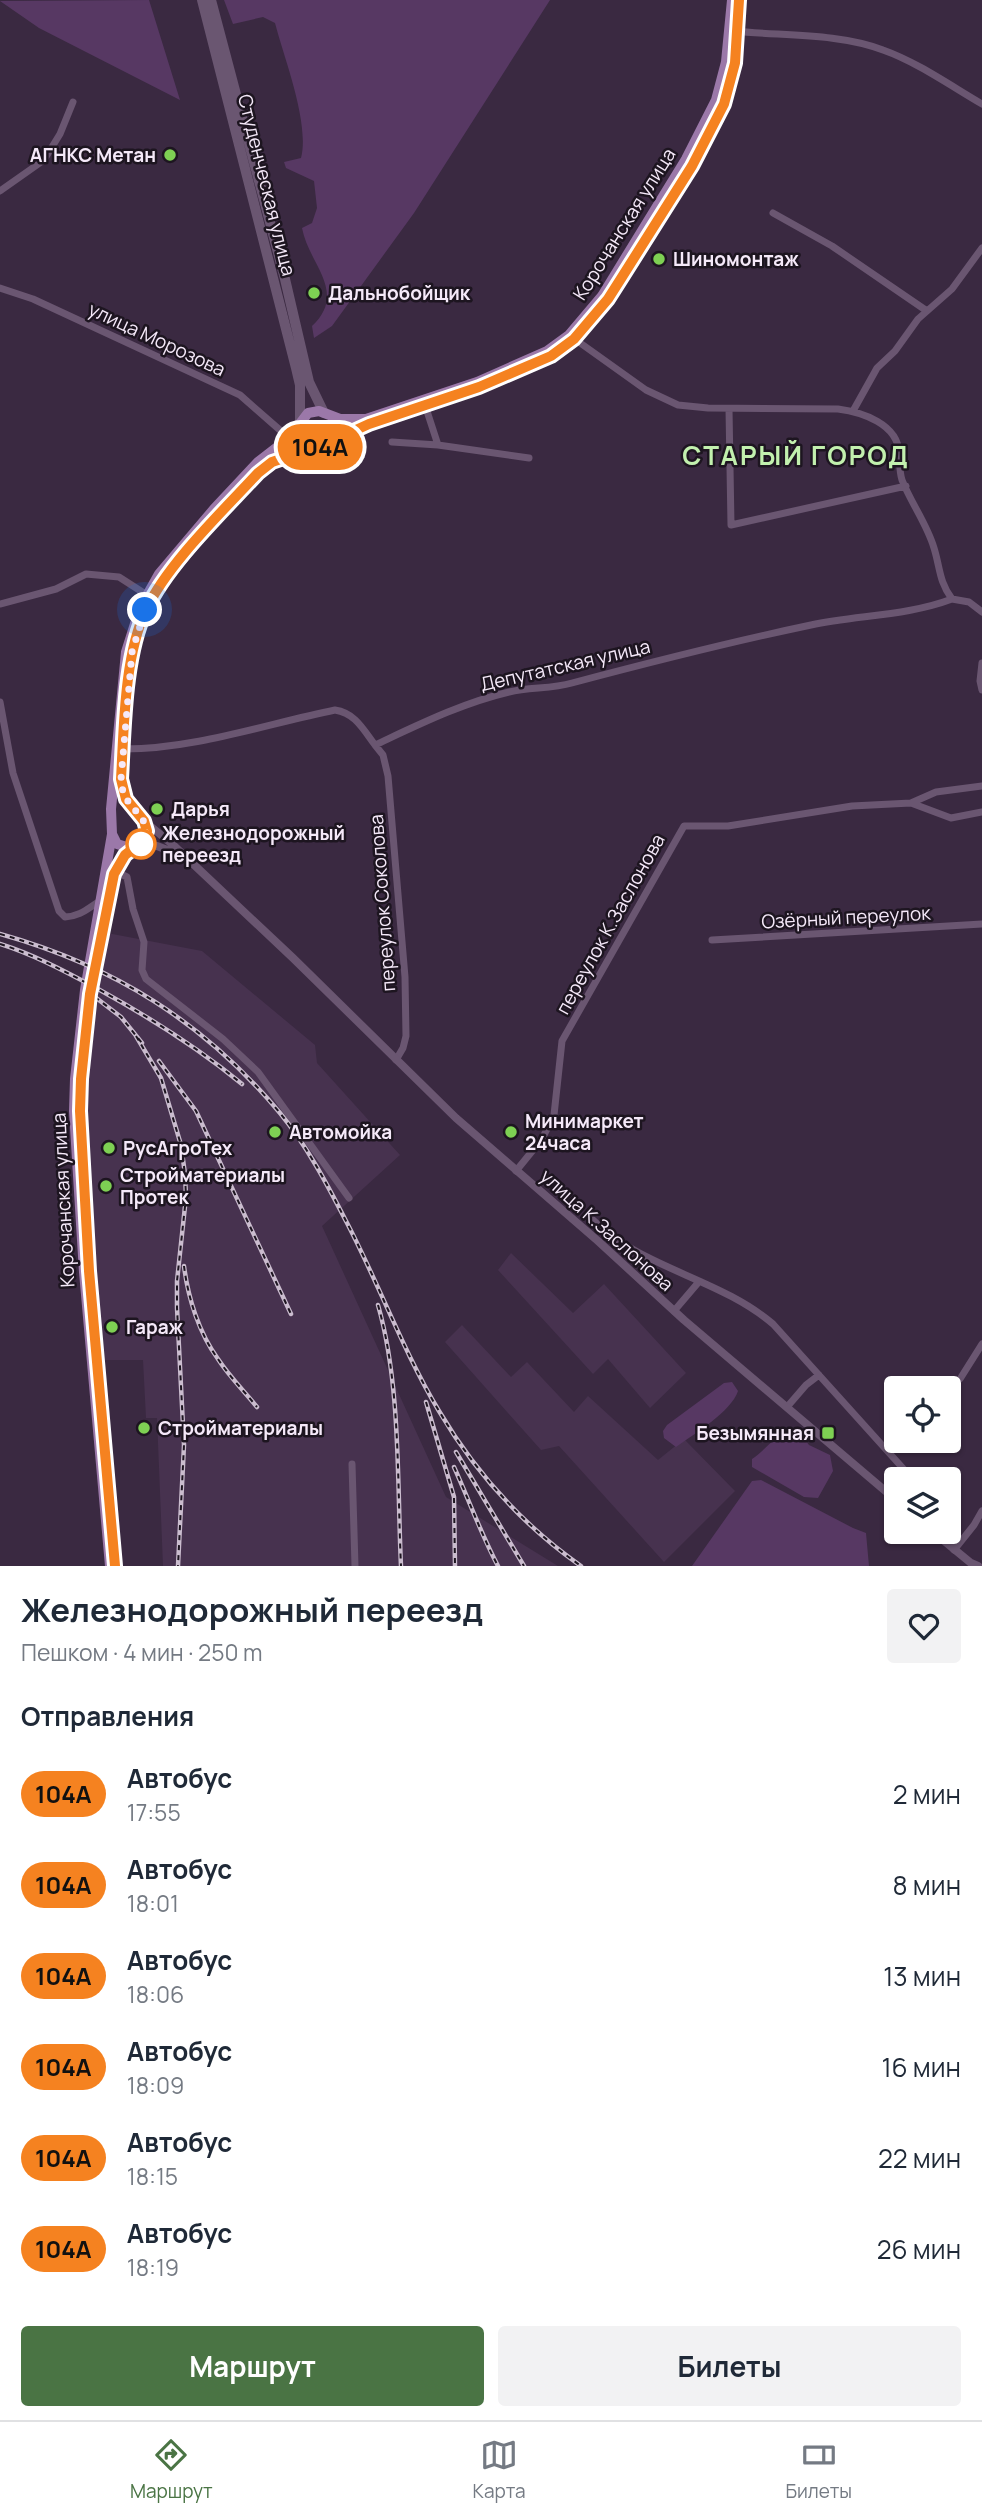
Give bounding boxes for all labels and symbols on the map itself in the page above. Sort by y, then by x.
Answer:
street label: Студенческая улица [232,91,302,279]
place label: АГНКС Метан [30,142,156,168]
street label: Корочанская улица [567,143,681,305]
marker: АГНКС Метан [162,147,178,163]
place label: Шиномонтаж [673,246,799,272]
marker: Шиномонтаж [651,251,667,267]
place label: Дальнобойщик [328,280,471,306]
marker: Дальнобойщик [306,285,322,301]
street label: улица Морозова [84,296,230,382]
line badge: 104А [271,424,369,470]
district label: СТАРЫЙ ГОРОД [682,437,910,473]
your location [127,592,162,627]
street label: Депутатская улица [477,633,653,697]
place label: Дарья [171,796,230,822]
marker: Дарья [149,801,165,817]
street label: переулок Соколова [363,814,401,992]
place label: Железнодорожный переезд [162,820,345,868]
marker: Железнодорожный переезд [126,829,156,859]
street label: переулок К.Заслонова [549,829,671,1019]
street label: Озёрный переулок [761,900,932,934]
place label: Минимаркет 24часа [525,1108,644,1156]
street label: Корочанская улица [45,1112,81,1288]
place label: Автомойка [289,1119,392,1145]
marker: Автомойка [267,1124,283,1140]
marker: Минимаркет 24часа [503,1124,519,1140]
place label: РусАгроТех [123,1135,233,1161]
marker: РусАгроТех [101,1140,117,1156]
place label: Стройматериалы Протек [120,1162,285,1210]
street label: улица К.Заслонова [535,1163,679,1297]
marker: Стройматериалы Протек [98,1178,114,1194]
place label: Гараж [126,1314,184,1340]
marker: Гараж [104,1319,120,1335]
place label: Стройматериалы [158,1415,323,1441]
marker: Стройматериалы [136,1420,152,1436]
place label: Безымянная [696,1420,814,1446]
marker: Безымянная [820,1425,836,1441]

